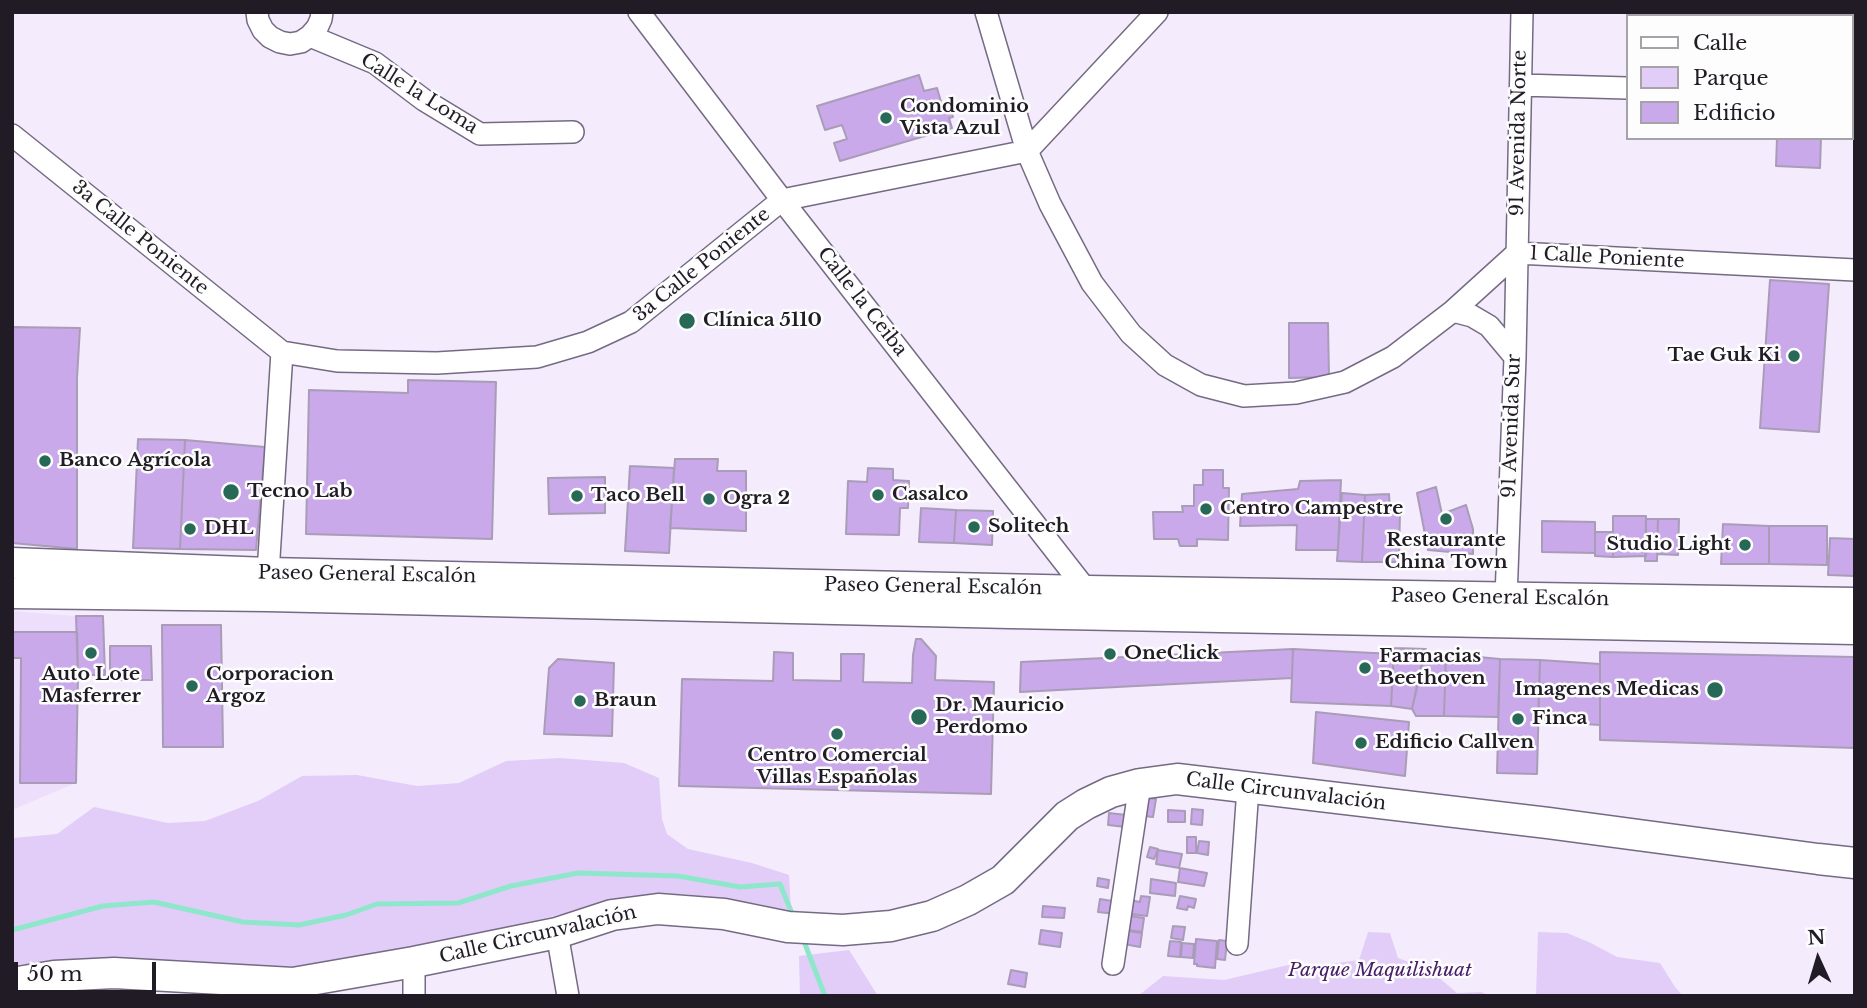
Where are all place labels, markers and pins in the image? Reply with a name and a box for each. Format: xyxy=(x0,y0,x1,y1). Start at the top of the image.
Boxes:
place label: Condominio Vista Azul xyxy=(900,96,1029,140)
marker: Condominio Vista Azul xyxy=(878,110,894,126)
place label: Clínica 5110 xyxy=(703,310,822,332)
marker: Clínica 5110 xyxy=(677,311,697,331)
place label: Tae Guk Ki xyxy=(1668,345,1780,367)
marker: Tae Guk Ki xyxy=(1786,348,1802,364)
place label: Banco Agrícola xyxy=(59,450,211,472)
marker: Banco Agrícola xyxy=(37,453,53,469)
place label: Tecno Lab xyxy=(247,481,352,503)
marker: Tecno Lab xyxy=(221,482,241,502)
place label: Casalco xyxy=(892,484,968,506)
place label: Taco Bell xyxy=(591,485,685,507)
marker: Casalco xyxy=(870,487,886,503)
marker: Taco Bell xyxy=(569,488,585,504)
place label: Ogra 2 xyxy=(723,488,790,510)
marker: Ogra 2 xyxy=(701,491,717,507)
place label: Centro Campestre xyxy=(1220,498,1403,520)
marker: Centro Campestre xyxy=(1198,501,1214,517)
marker: Restaurante China Town xyxy=(1438,511,1454,527)
place label: Solitech xyxy=(988,516,1069,538)
place label: DHL xyxy=(204,518,254,540)
marker: Solitech xyxy=(966,519,982,535)
marker: DHL xyxy=(182,521,198,537)
place label: Restaurante China Town xyxy=(1385,530,1507,574)
place label: Studio Light xyxy=(1607,534,1731,556)
marker: Studio Light xyxy=(1737,537,1753,553)
place label: OneClick xyxy=(1124,643,1219,665)
marker: Auto Lote Masferrer xyxy=(83,645,99,661)
marker: OneClick xyxy=(1102,646,1118,662)
place label: Farmacias Beethoven xyxy=(1379,646,1486,690)
marker: Farmacias Beethoven xyxy=(1357,660,1373,676)
place label: Auto Lote Masferrer xyxy=(41,664,141,708)
place label: Corporacion Argoz xyxy=(206,664,334,708)
marker: Corporacion Argoz xyxy=(184,678,200,694)
place label: Imagenes Medicas xyxy=(1515,679,1699,701)
marker: Imagenes Medicas xyxy=(1705,680,1725,700)
place label: Braun xyxy=(594,690,657,712)
marker: Braun xyxy=(572,693,588,709)
place label: Dr. Mauricio Perdomo xyxy=(935,695,1064,739)
marker: Dr. Mauricio Perdomo xyxy=(909,707,929,727)
place label: Finca xyxy=(1532,708,1587,730)
marker: Finca xyxy=(1510,711,1526,727)
marker: Centro Comercial Villas Españolas xyxy=(829,726,845,742)
place label: Edificio Callven xyxy=(1375,732,1534,754)
marker: Edificio Callven xyxy=(1353,735,1369,751)
place label: Centro Comercial Villas Españolas xyxy=(747,745,927,789)

